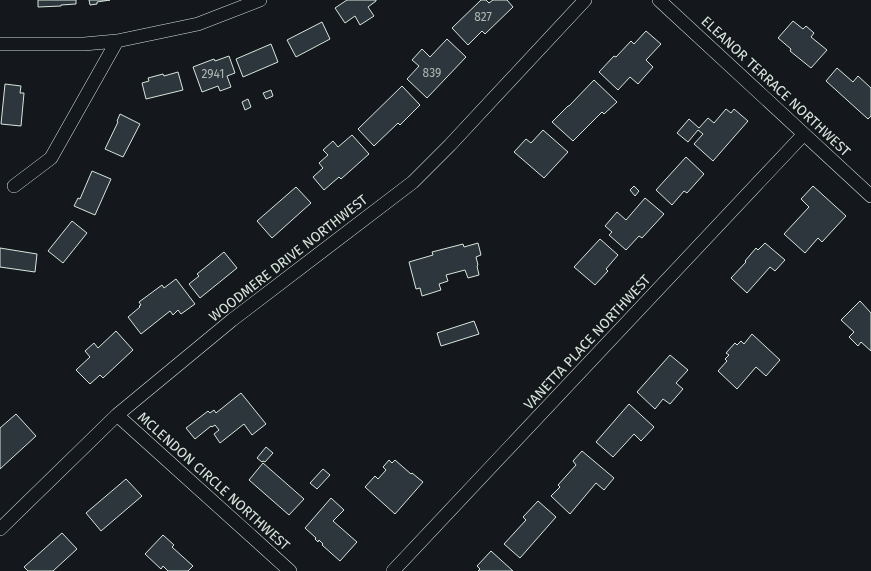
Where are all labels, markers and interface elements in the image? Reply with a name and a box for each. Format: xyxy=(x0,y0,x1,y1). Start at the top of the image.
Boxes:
house number: 827 xyxy=(474,10,492,24)
street label: ELEANOR TERRACE NORTHWEST xyxy=(698,13,854,161)
house number: 839 xyxy=(423,66,441,80)
house number: 2941 xyxy=(202,67,224,81)
street label: WOODMERE DRIVE NORTHWEST xyxy=(206,191,371,325)
street label: VANETTA PLACE NORTHWEST xyxy=(520,271,655,413)
street label: MCLENDON CIRCLE NORTHWEST xyxy=(134,409,294,555)

